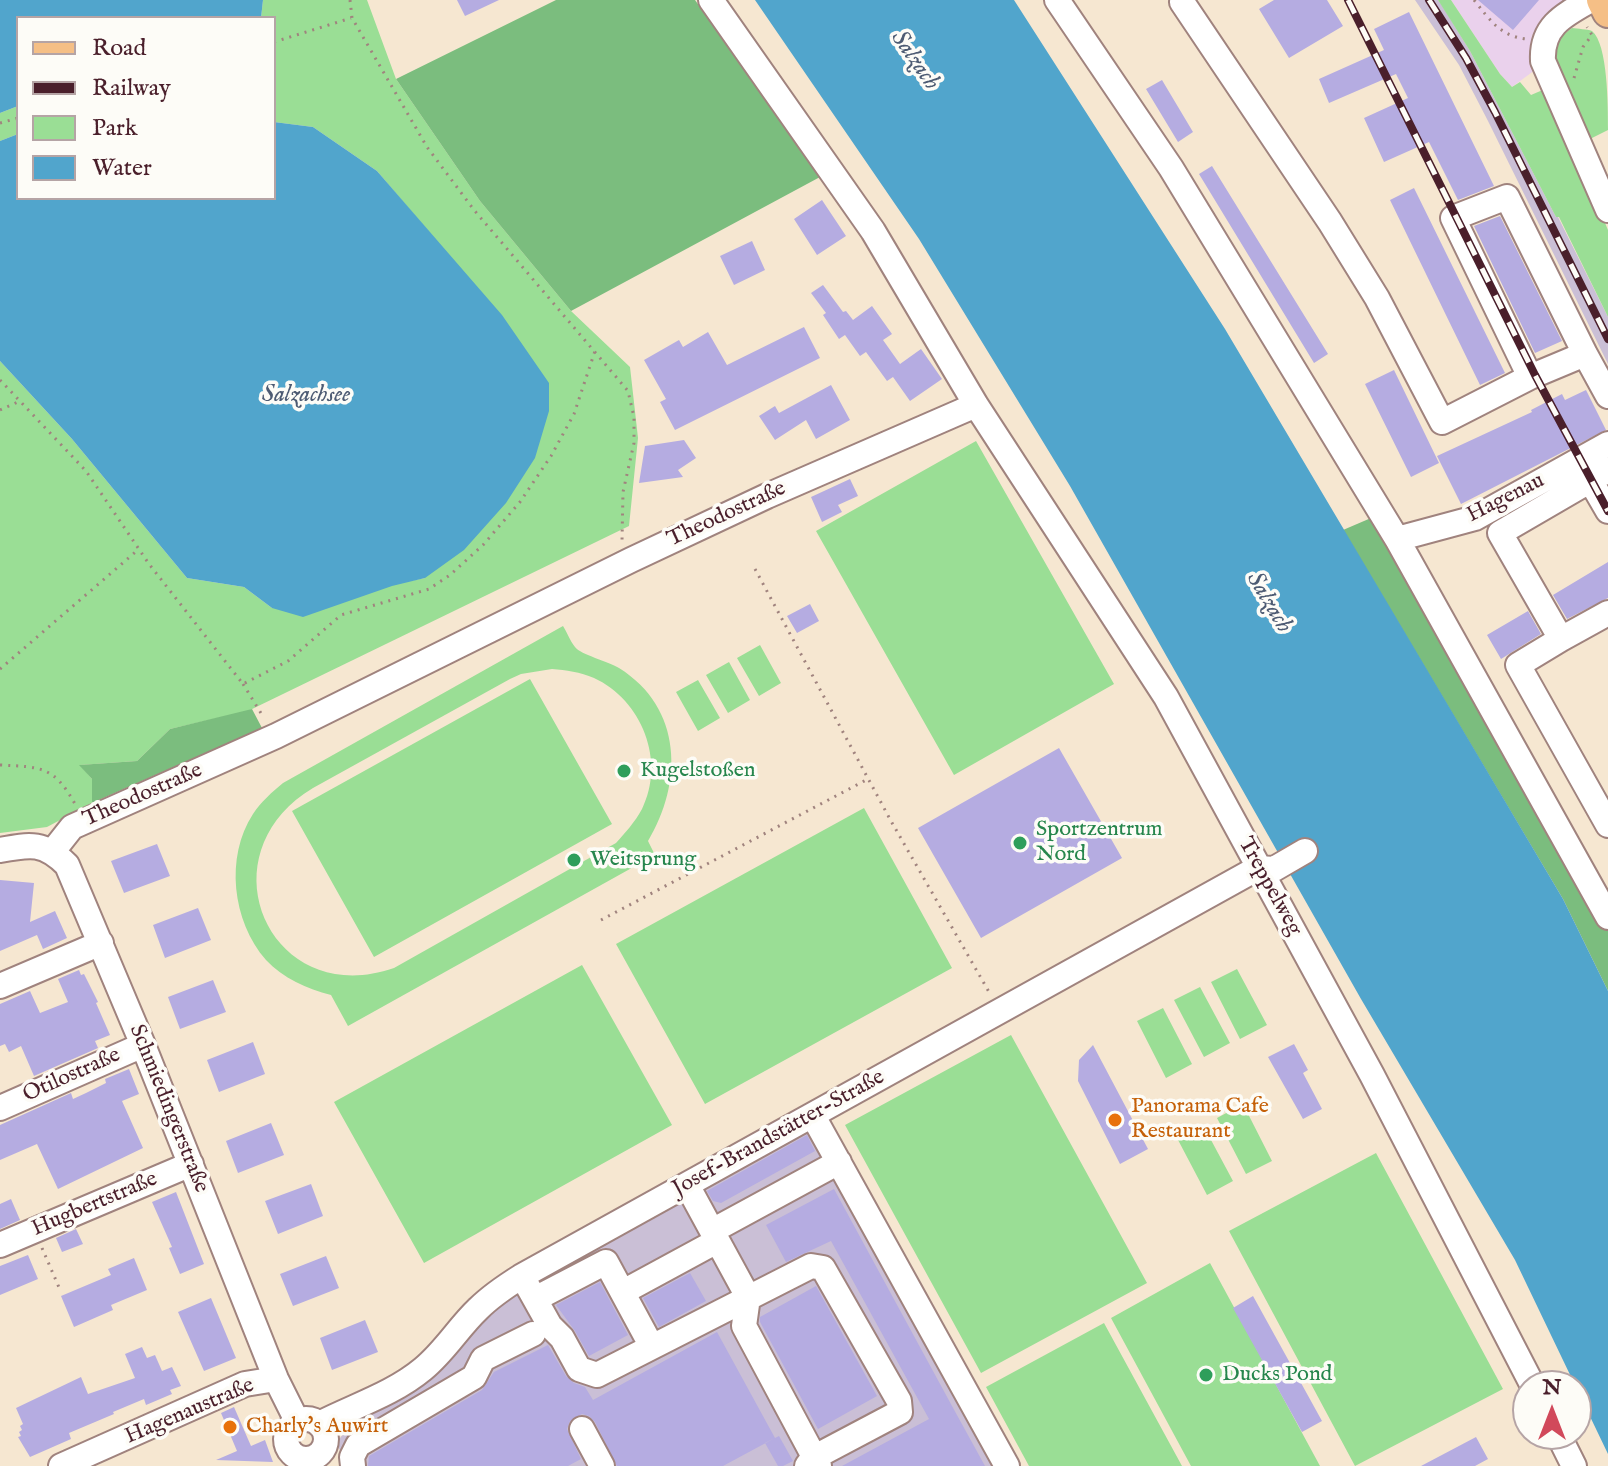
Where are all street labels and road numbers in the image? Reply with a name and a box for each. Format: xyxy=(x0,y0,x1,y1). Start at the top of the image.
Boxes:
street label: Hagenau xyxy=(1463,468,1549,530)
street label: Theodostraße xyxy=(664,476,790,554)
street label: Theodostraße xyxy=(79,758,207,834)
street label: Treppelweg xyxy=(1231,833,1307,941)
street label: Schmiedingerstraße xyxy=(122,1021,214,1197)
street label: Otilostraße xyxy=(19,1043,125,1109)
street label: Josef-Brandstätter-Straße xyxy=(669,1065,889,1203)
street label: Hugbertstraße xyxy=(28,1167,162,1243)
street label: Hagenaustraße xyxy=(122,1373,258,1451)

